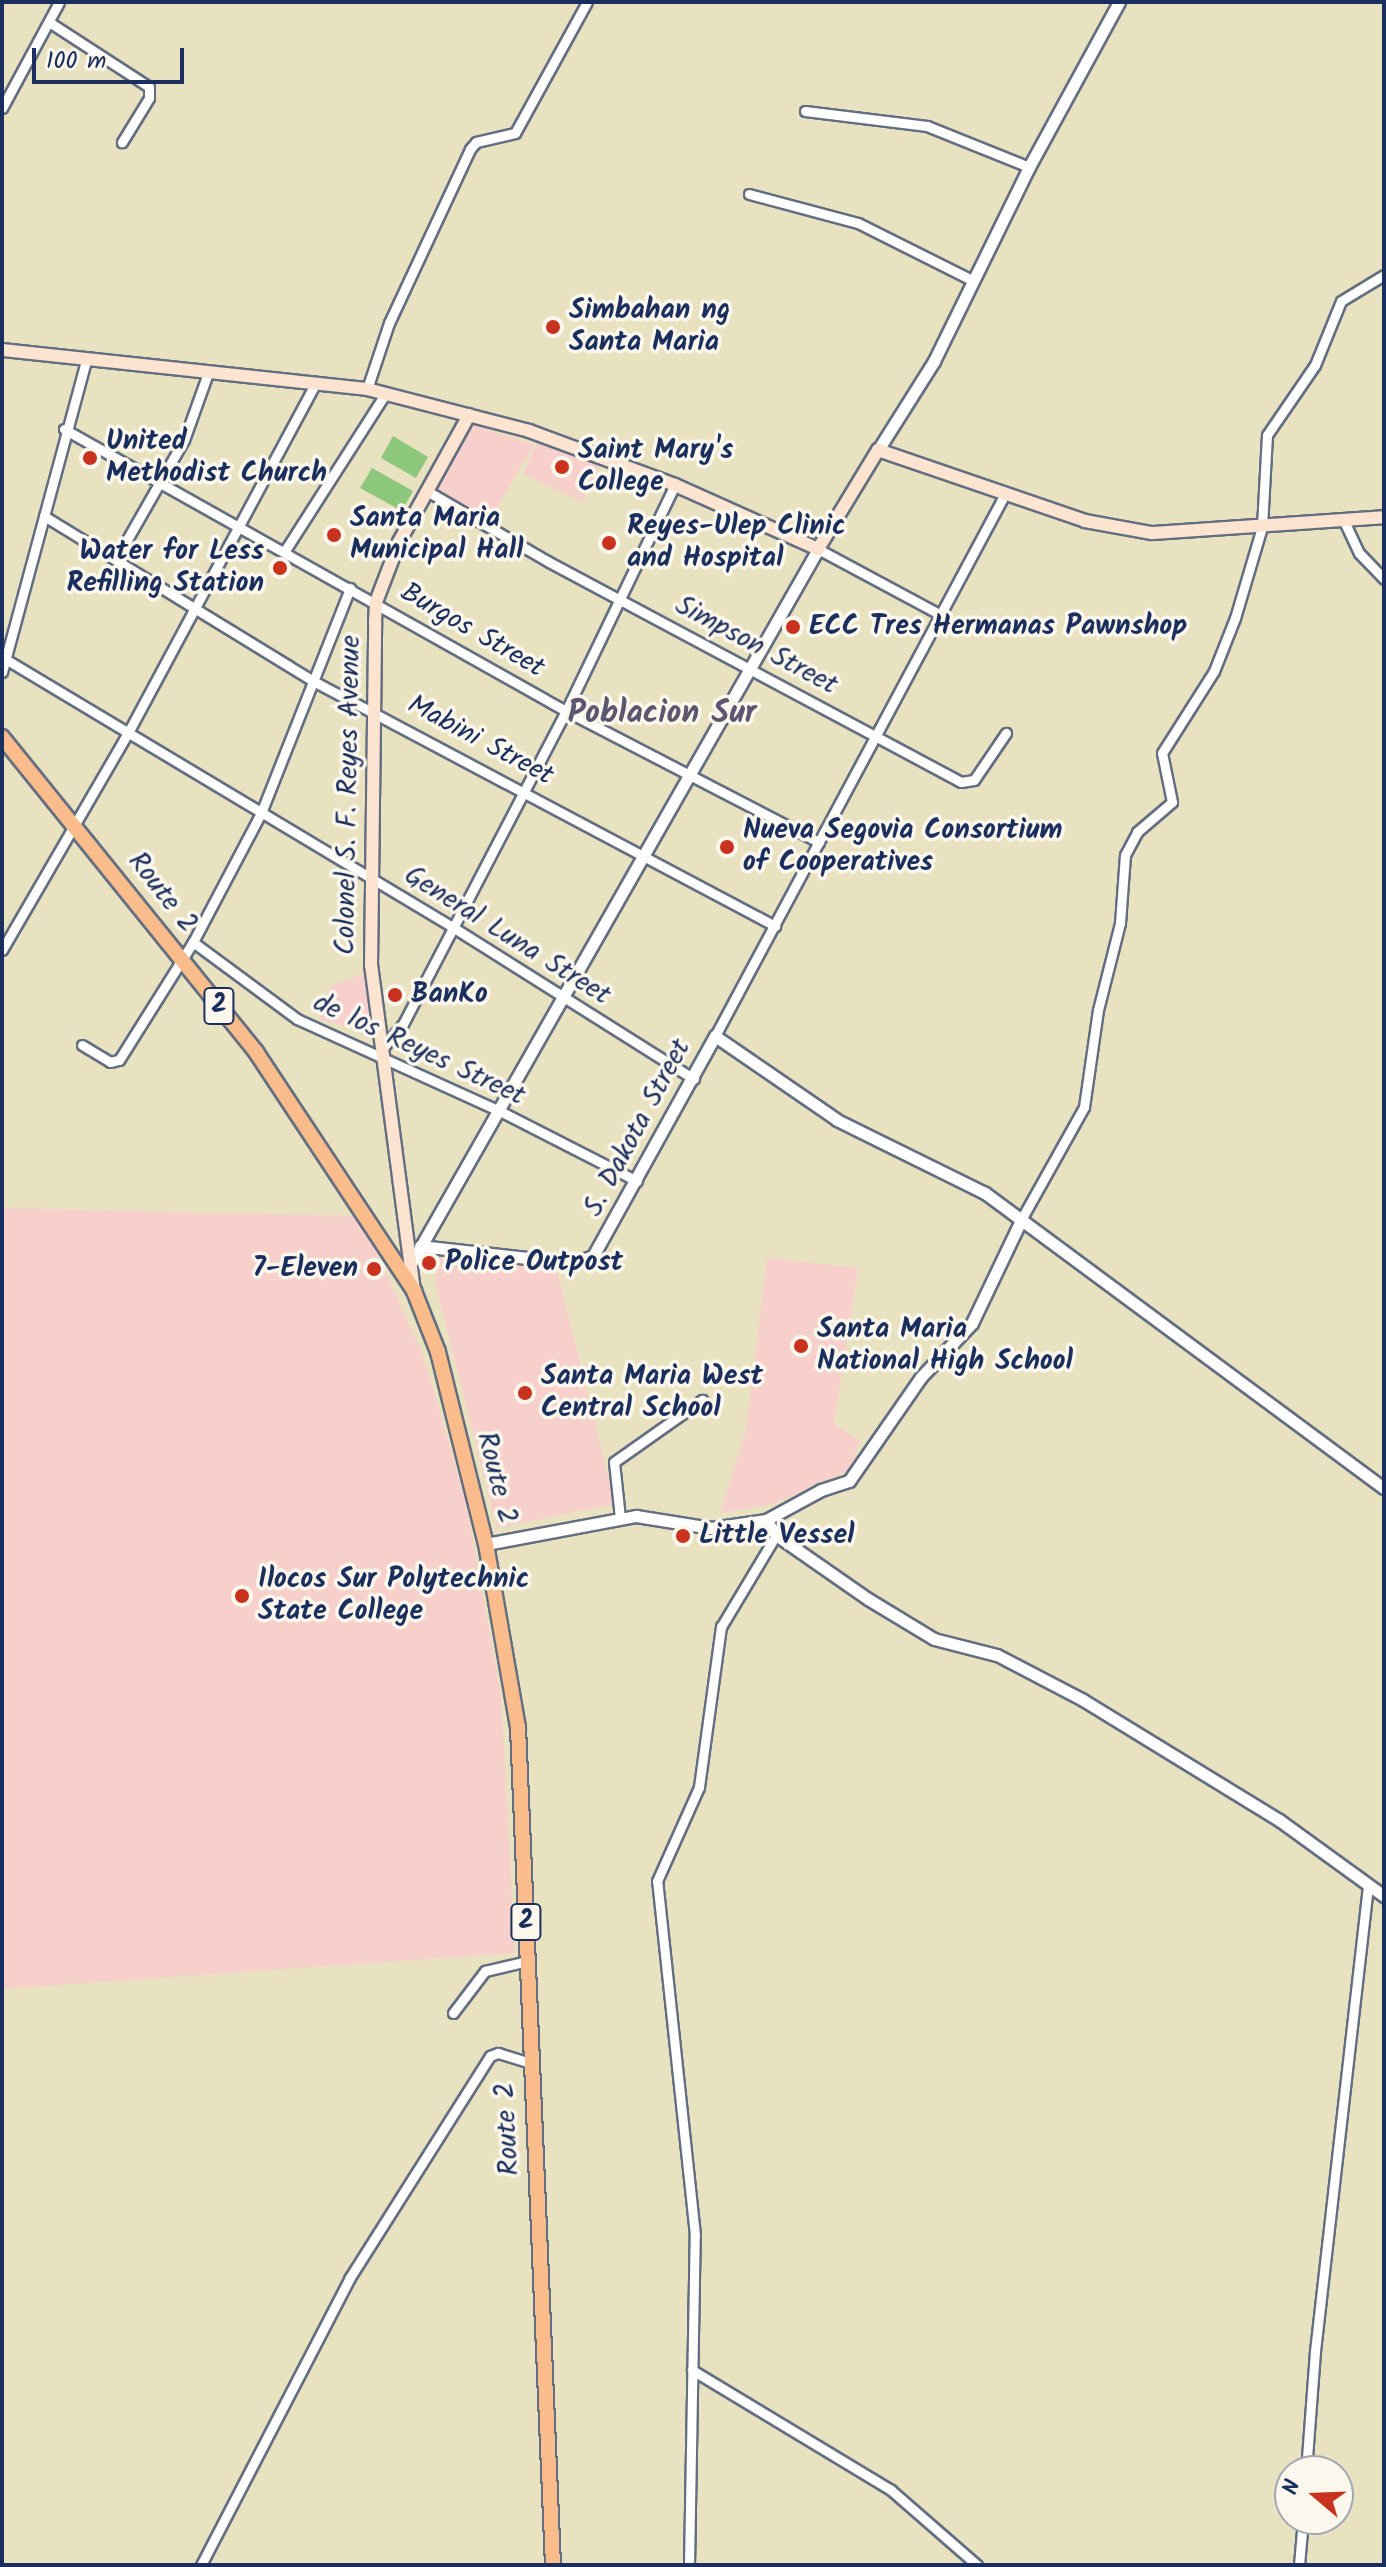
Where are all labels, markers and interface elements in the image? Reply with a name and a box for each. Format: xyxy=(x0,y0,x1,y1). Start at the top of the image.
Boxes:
scale bar xyxy=(36,32,188,82)
text: 100 m xyxy=(46,42,106,81)
place label: Simbahan ng Santa Maria xyxy=(569,294,730,360)
marker: Simbahan ng Santa Maria xyxy=(544,318,562,336)
place label: United Methodist Church xyxy=(106,425,327,491)
place label: Saint Mary's College xyxy=(578,434,733,500)
marker: United Methodist Church xyxy=(81,449,99,467)
marker: Saint Mary's College xyxy=(553,458,571,476)
place label: Santa Maria Municipal Hall xyxy=(350,502,524,568)
place label: Reyes-Ulep Clinic and Hospital xyxy=(627,510,846,576)
marker: Santa Maria Municipal Hall xyxy=(325,526,343,544)
marker: Reyes-Ulep Clinic and Hospital xyxy=(598,532,620,554)
place label: Water for Less Refilling Station xyxy=(67,535,264,601)
marker: Water for Less Refilling Station xyxy=(271,559,289,577)
street label: Burgos Street xyxy=(394,576,550,686)
street label: Simpson Street xyxy=(669,589,843,703)
place label: ECC Tres Hermanas Pawnshop xyxy=(809,610,1187,644)
marker: ECC Tres Hermanas Pawnshop xyxy=(784,618,802,636)
street label: Colonel S. F. Reyes Avenue xyxy=(329,635,369,955)
street label: Mabini Street xyxy=(401,689,559,793)
district label: Poblacion Sur xyxy=(568,695,756,733)
place label: Nueva Segovia Consortium of Cooperatives xyxy=(743,814,1062,880)
marker: Nueva Segovia Consortium of Cooperatives xyxy=(718,838,736,856)
street label: Route 2 xyxy=(120,846,204,940)
street label: General Luna Street xyxy=(398,859,616,1013)
place label: BanKo xyxy=(411,978,488,1012)
road number: 2 xyxy=(203,984,235,1028)
street label: de los Reyes Street xyxy=(308,986,530,1114)
marker: BanKo xyxy=(386,986,404,1004)
street label: S. Dakota Street xyxy=(577,1034,699,1222)
place label: Police Outpost xyxy=(445,1246,623,1280)
place label: 7-Eleven xyxy=(252,1252,358,1286)
marker: Police Outpost xyxy=(420,1254,438,1272)
marker: 7-Eleven xyxy=(365,1260,383,1278)
place label: Santa Maria National High School xyxy=(817,1313,1073,1379)
marker: Santa Maria National High School xyxy=(792,1337,810,1355)
place label: Santa Maria West Central School xyxy=(541,1360,763,1426)
marker: Santa Maria West Central School xyxy=(516,1384,534,1402)
street label: Route 2 xyxy=(468,1429,524,1527)
place label: Little Vessel xyxy=(699,1519,855,1553)
marker: Little Vessel xyxy=(674,1527,692,1545)
place label: Ilocos Sur Polytechnic State College xyxy=(258,1563,530,1629)
marker: Ilocos Sur Polytechnic State College xyxy=(233,1587,251,1605)
road number: 2 xyxy=(510,1900,542,1944)
street label: Route 2 xyxy=(489,2081,527,2177)
north arrow xyxy=(1274,2455,1354,2535)
text: N xyxy=(1274,2475,1312,2500)

